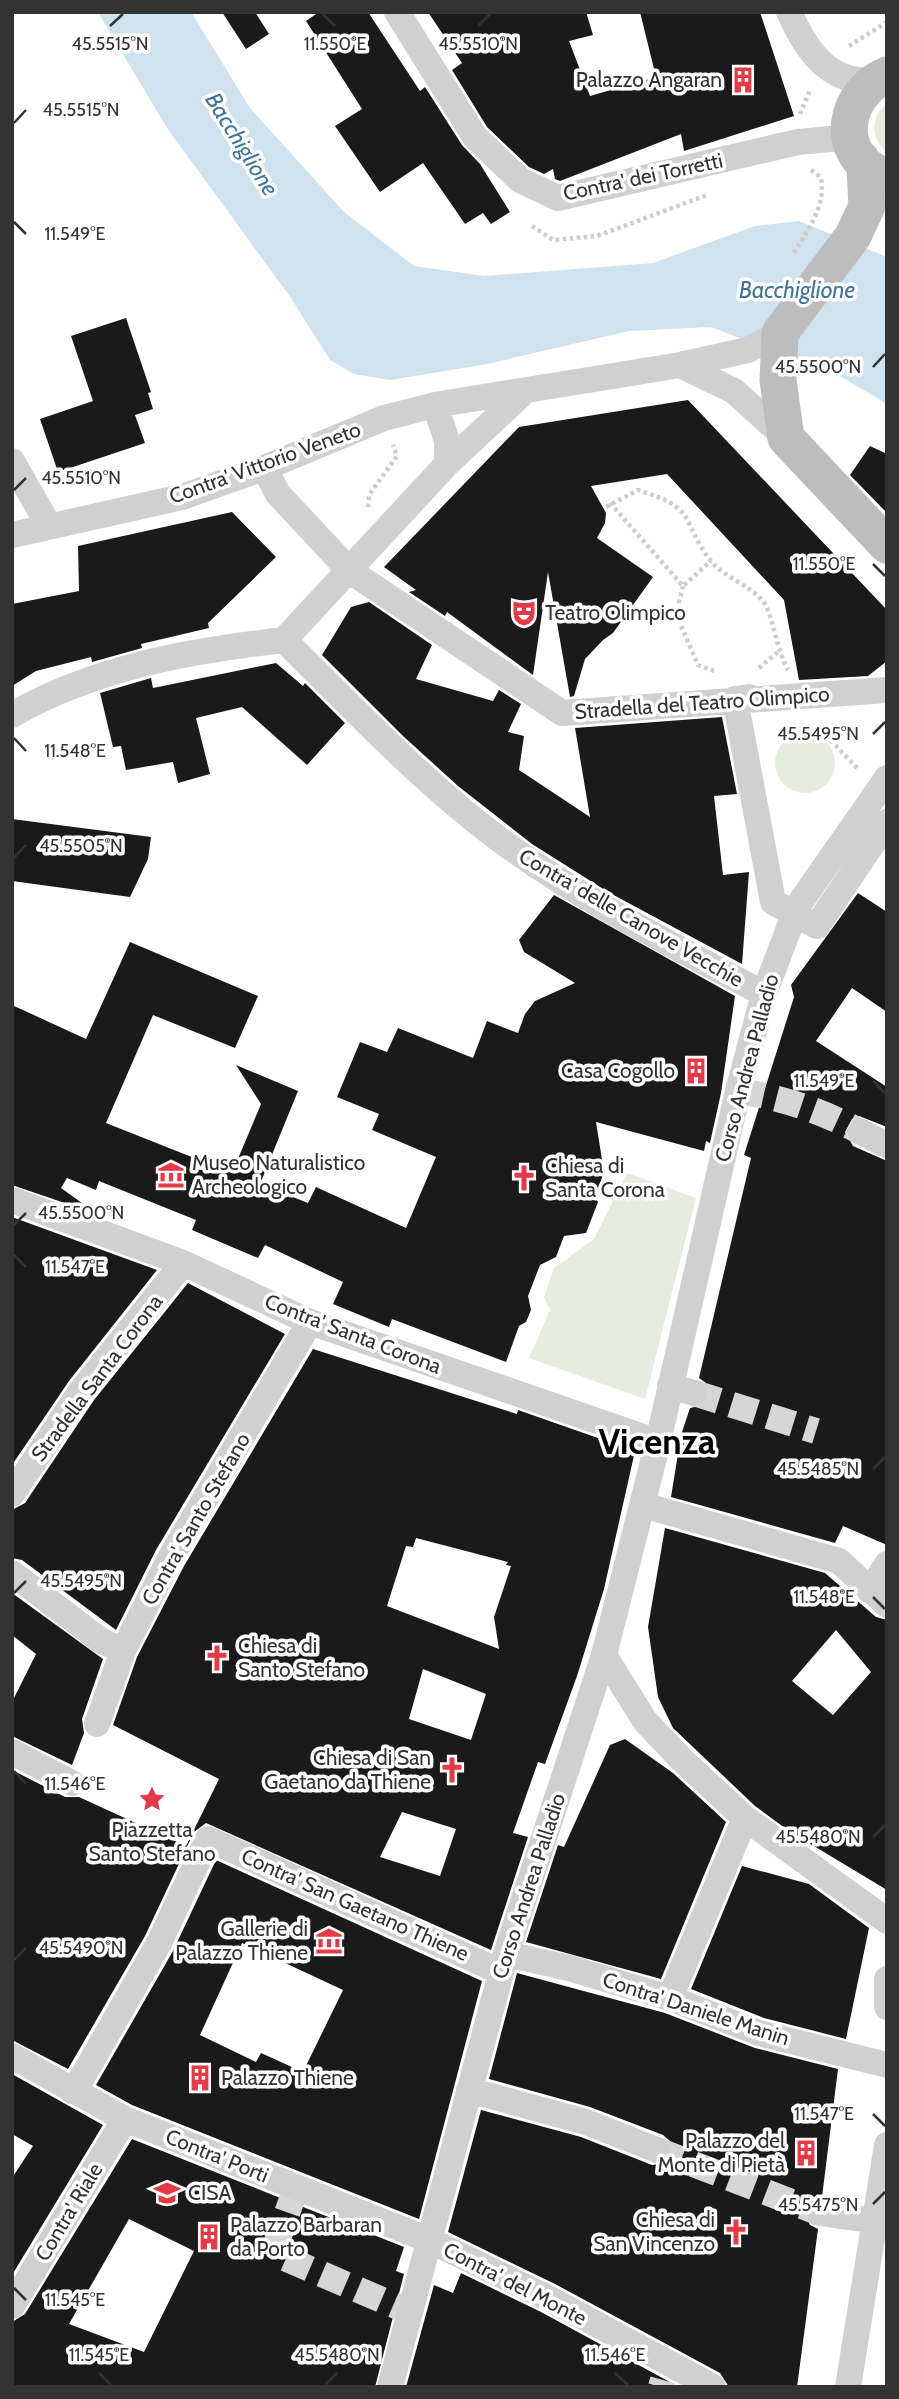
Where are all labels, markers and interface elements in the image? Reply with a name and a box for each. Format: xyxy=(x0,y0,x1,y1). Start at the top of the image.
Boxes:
text: 45.5515°N xyxy=(72,33,148,55)
text: 11.550°E xyxy=(304,33,366,55)
text: 45.5510°N xyxy=(438,33,518,55)
building icon: Palazzo Angaran xyxy=(728,65,758,95)
place label: Palazzo Angaran xyxy=(576,67,722,92)
water label: Bacchiglione xyxy=(199,87,285,201)
text: 45.5515°N xyxy=(43,99,119,121)
street label: Contra' dei Torretti xyxy=(561,147,725,206)
text: 11.549°E xyxy=(44,223,106,245)
water label: Bacchiglione xyxy=(739,276,855,304)
text: 45.5500°N xyxy=(775,356,861,378)
street label: Contra' Vittorio Veneto xyxy=(166,416,364,509)
text: 45.5510°N xyxy=(41,467,121,489)
text: 11.550°E xyxy=(793,553,855,575)
theatre icon: Teatro Olimpico xyxy=(509,598,539,628)
place label: Teatro Olimpico xyxy=(545,600,686,625)
street label: Stradella del Teatro Olimpico xyxy=(574,681,830,724)
text: 45.5495°N xyxy=(777,723,859,745)
text: 11.548°E xyxy=(44,740,106,762)
text: 45.5505°N xyxy=(39,835,123,857)
street label: Contra' delle Canove Vecchie xyxy=(515,843,748,992)
street label: Corso Andrea Palladio xyxy=(709,971,784,1165)
building icon: Casa Cogollo xyxy=(681,1056,711,1086)
place label: Casa Cogollo xyxy=(561,1058,675,1083)
text: 11.549°E xyxy=(793,1070,855,1092)
place label: Museo Naturalistico Archeologico xyxy=(192,1150,365,1199)
place label: Chiesa di Santa Corona xyxy=(545,1153,665,1202)
museum icon: Museo Naturalistico Archeologico xyxy=(156,1160,186,1190)
church icon: Chiesa di Santa Corona xyxy=(509,1163,539,1193)
text: 45.5500°N xyxy=(38,1202,124,1224)
text: 11.547°E xyxy=(45,1256,105,1278)
street label: Contra' Santa Corona xyxy=(261,1288,445,1379)
street label: Stradella Santa Corona xyxy=(26,1289,168,1466)
district label: Vicenza xyxy=(599,1420,716,1463)
street label: Contra' Santo Stefano xyxy=(136,1428,255,1609)
text: 45.5485°N xyxy=(777,1458,859,1480)
text: 45.5495°N xyxy=(40,1570,122,1592)
text: 11.548°E xyxy=(793,1586,855,1608)
place label: Chiesa di Santo Stefano xyxy=(238,1633,365,1682)
church icon: Chiesa di Santo Stefano xyxy=(202,1643,232,1673)
place label: Chiesa di San Gaetano da Thiene xyxy=(264,1745,431,1794)
church icon: Chiesa di San Gaetano da Thiene xyxy=(437,1755,467,1785)
text: 11.546°E xyxy=(45,1773,105,1795)
place icon: Piazzetta Santo Stefano xyxy=(137,1784,167,1814)
street label: Corso Andrea Palladio xyxy=(487,1790,570,1982)
place label: Piazzetta Santo Stefano xyxy=(88,1817,216,1866)
text: 45.5480°N xyxy=(775,1826,861,1848)
street label: Contra' San Gaetano Thiene xyxy=(238,1843,473,1966)
place label: Gallerie di Palazzo Thiene xyxy=(175,1916,308,1965)
museum icon: Gallerie di Palazzo Thiene xyxy=(314,1926,344,1956)
text: 45.5490°N xyxy=(39,1937,123,1959)
street label: Contra' Daniele Manin xyxy=(600,1967,793,2050)
building icon: Palazzo Thiene xyxy=(185,2063,215,2093)
place label: Palazzo Thiene xyxy=(221,2065,354,2090)
text: 11.547°E xyxy=(794,2103,854,2125)
street label: Contra' Porti xyxy=(162,2124,272,2187)
place label: Palazzo del Monte di Pietà xyxy=(658,2128,785,2177)
building icon: Palazzo del Monte di Pietà xyxy=(791,2138,821,2168)
street label: Contra' Riale xyxy=(30,2158,108,2265)
school or university icon: CISA xyxy=(152,2178,182,2208)
place label: CISA xyxy=(188,2180,232,2205)
text: 45.5475°N xyxy=(778,2194,858,2216)
place label: Chiesa di San Vincenzo xyxy=(593,2207,715,2256)
place label: Palazzo Barbaran da Porto xyxy=(230,2212,382,2261)
church icon: Chiesa di San Vincenzo xyxy=(721,2217,751,2247)
building icon: Palazzo Barbaran da Porto xyxy=(194,2222,224,2252)
street label: Contra' del Monte xyxy=(440,2237,591,2330)
text: 11.545°E xyxy=(45,2289,105,2311)
text: 11.545°E xyxy=(69,2344,129,2366)
text: 45.5480°N xyxy=(294,2344,380,2366)
text: 11.546°E xyxy=(585,2344,645,2366)

